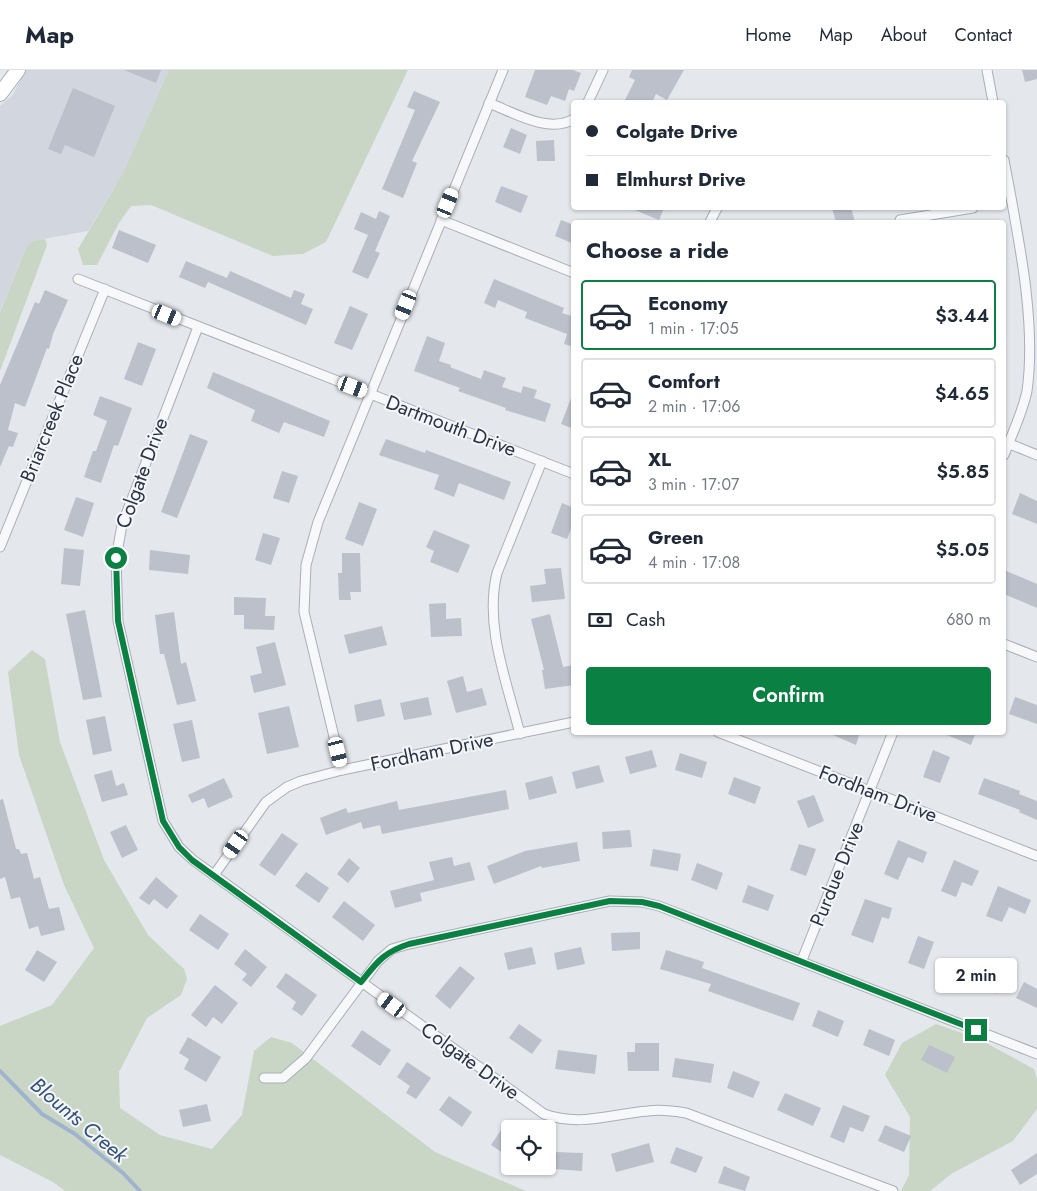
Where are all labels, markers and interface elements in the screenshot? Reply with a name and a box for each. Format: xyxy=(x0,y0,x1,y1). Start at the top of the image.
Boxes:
text: Map xyxy=(25,17,74,52)
text: Home xyxy=(745,22,791,48)
text: Map xyxy=(819,22,853,48)
text: About xyxy=(881,22,926,48)
text: Contact xyxy=(954,22,1012,48)
text: Colgate Drive xyxy=(616,118,738,145)
text: Elmhurst Drive xyxy=(616,166,746,193)
car xyxy=(435,186,460,220)
text: Choose a ride xyxy=(586,234,729,266)
car xyxy=(393,288,418,322)
text: Economy xyxy=(648,290,728,317)
icon: car xyxy=(588,293,633,338)
car xyxy=(150,302,183,328)
text: $3.44 xyxy=(935,302,989,329)
text: 1 min · 17:05 xyxy=(648,317,738,340)
street label: Briarcreek Place xyxy=(13,350,91,486)
text: Comfort xyxy=(648,368,720,395)
icon: car xyxy=(588,371,633,416)
car xyxy=(336,375,369,399)
text: $4.65 xyxy=(935,380,989,407)
street label: Dartmouth Drive xyxy=(382,388,520,464)
text: 2 min · 17:06 xyxy=(648,395,741,418)
street label: Colgate Drive xyxy=(109,414,175,532)
text: XL xyxy=(648,446,671,473)
icon: car xyxy=(588,449,633,494)
text: $5.85 xyxy=(936,458,989,485)
text: 3 min · 17:07 xyxy=(648,473,739,496)
text: Green xyxy=(648,524,704,551)
icon: car xyxy=(588,527,633,572)
text: $5.05 xyxy=(936,536,989,563)
route start xyxy=(105,547,127,569)
text: 4 min · 17:08 xyxy=(648,551,740,574)
icon: cash xyxy=(586,606,614,634)
text: Cash xyxy=(626,606,666,633)
text: 680 m xyxy=(946,608,991,631)
button: Confirm xyxy=(586,667,991,725)
street label: Fordham Drive xyxy=(368,725,496,779)
car xyxy=(327,736,348,768)
street label: Fordham Drive xyxy=(815,758,941,830)
street label: Purdue Drive xyxy=(803,817,871,931)
car xyxy=(221,827,250,861)
callout: 2 min xyxy=(935,958,1017,992)
text: 2 min xyxy=(955,964,997,987)
car xyxy=(375,990,408,1020)
street label: Colgate Drive xyxy=(415,1015,525,1107)
route end xyxy=(965,1019,987,1041)
water label: Blounts Creek xyxy=(24,1070,135,1170)
map controls xyxy=(501,1120,556,1175)
button: locate xyxy=(501,1120,556,1175)

